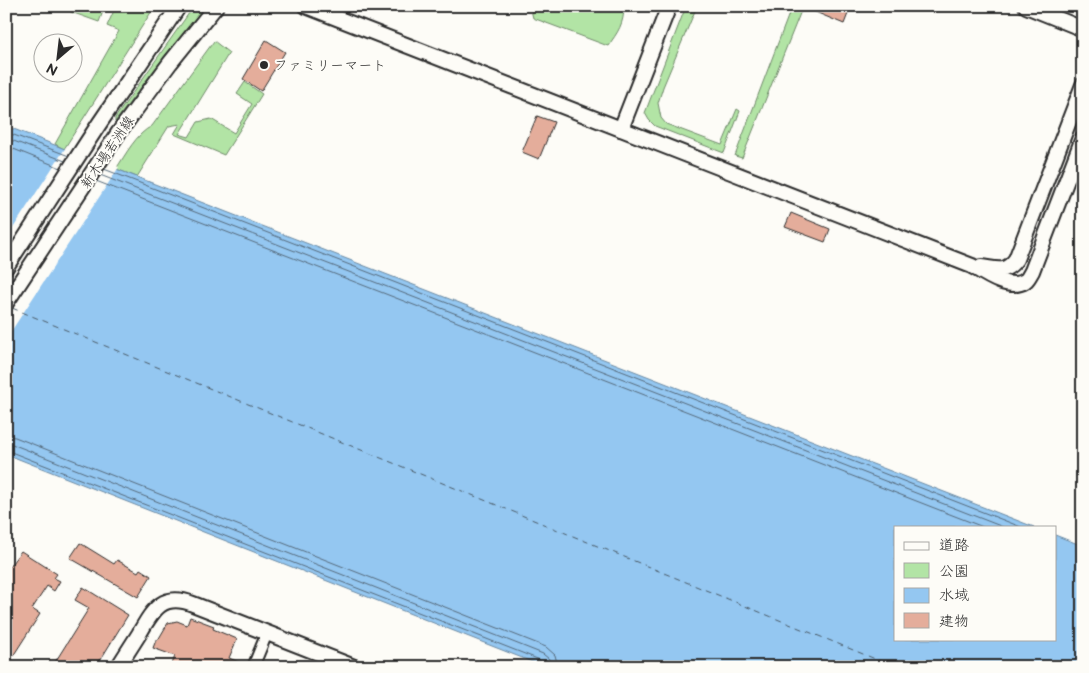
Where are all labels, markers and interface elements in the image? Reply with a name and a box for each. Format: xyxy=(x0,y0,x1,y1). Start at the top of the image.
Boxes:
north arrow xyxy=(32,32,82,82)
place label: ファミリーマート xyxy=(274,57,386,74)
text: N xyxy=(43,59,61,79)
marker: ファミリーマート xyxy=(258,59,270,71)
street label: 新木場若洲線 xyxy=(77,113,138,192)
legend xyxy=(894,526,1056,640)
text: 道路 xyxy=(939,536,969,555)
text: 公園 xyxy=(939,562,969,581)
text: 水域 xyxy=(939,586,969,605)
text: 建物 xyxy=(939,612,969,631)

